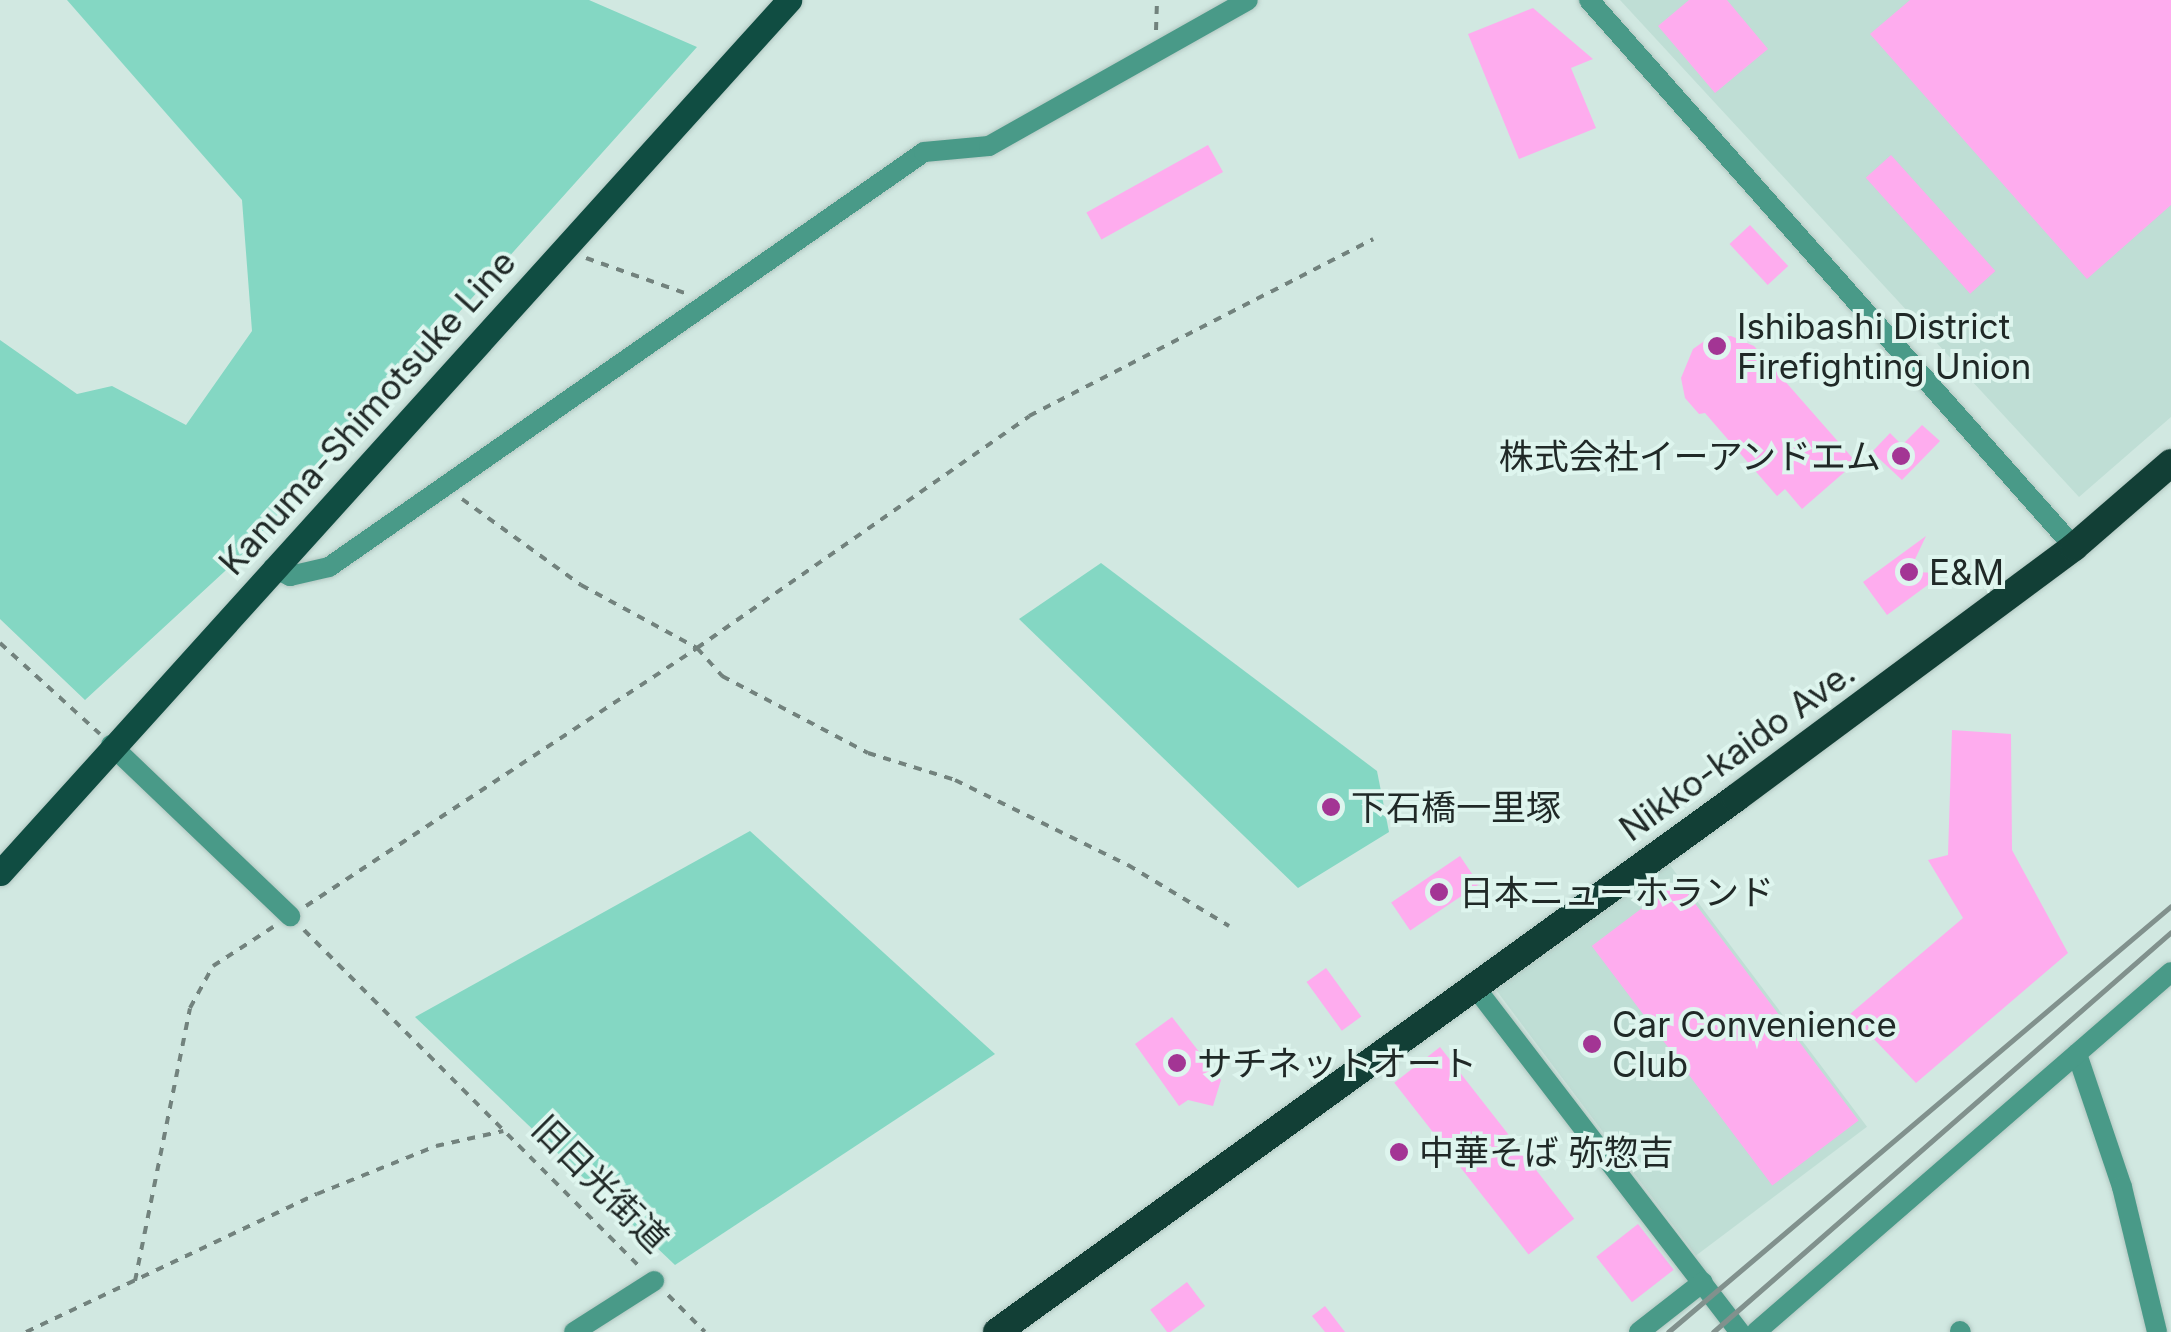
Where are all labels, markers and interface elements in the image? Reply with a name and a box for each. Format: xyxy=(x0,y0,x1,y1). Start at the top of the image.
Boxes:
street label: Kanuma-Shimotsuke Line xyxy=(210,241,524,583)
place label: Ishibashi District Firefighting Union xyxy=(1737,305,2032,387)
marker: Ishibashi District Firefighting Union xyxy=(1706,335,1728,357)
place label: 株式会社イーアンドエム xyxy=(1496,435,1881,477)
marker: 株式会社イーアンドエム xyxy=(1890,445,1912,467)
place label: E&M xyxy=(1929,551,2004,593)
marker: E&M xyxy=(1898,561,1920,583)
street label: Nikko-kaido Ave. xyxy=(1611,651,1863,849)
place label: 下石橋一里塚 xyxy=(1351,786,1561,828)
marker: 下石橋一里塚 xyxy=(1320,796,1342,818)
place label: 日本ニューホランド xyxy=(1459,871,1774,913)
marker: 日本ニューホランド xyxy=(1428,881,1450,903)
place label: Car Convenience Club xyxy=(1612,1003,1897,1085)
marker: Car Convenience Club xyxy=(1581,1033,1603,1055)
place label: サチネットオート xyxy=(1197,1042,1477,1084)
marker: サチネットオート xyxy=(1166,1052,1188,1074)
street label: 旧日光街道 xyxy=(524,1106,678,1260)
place label: 中華そば 弥惣吉 xyxy=(1419,1131,1674,1173)
marker: 中華そば 弥惣吉 xyxy=(1388,1141,1410,1163)

